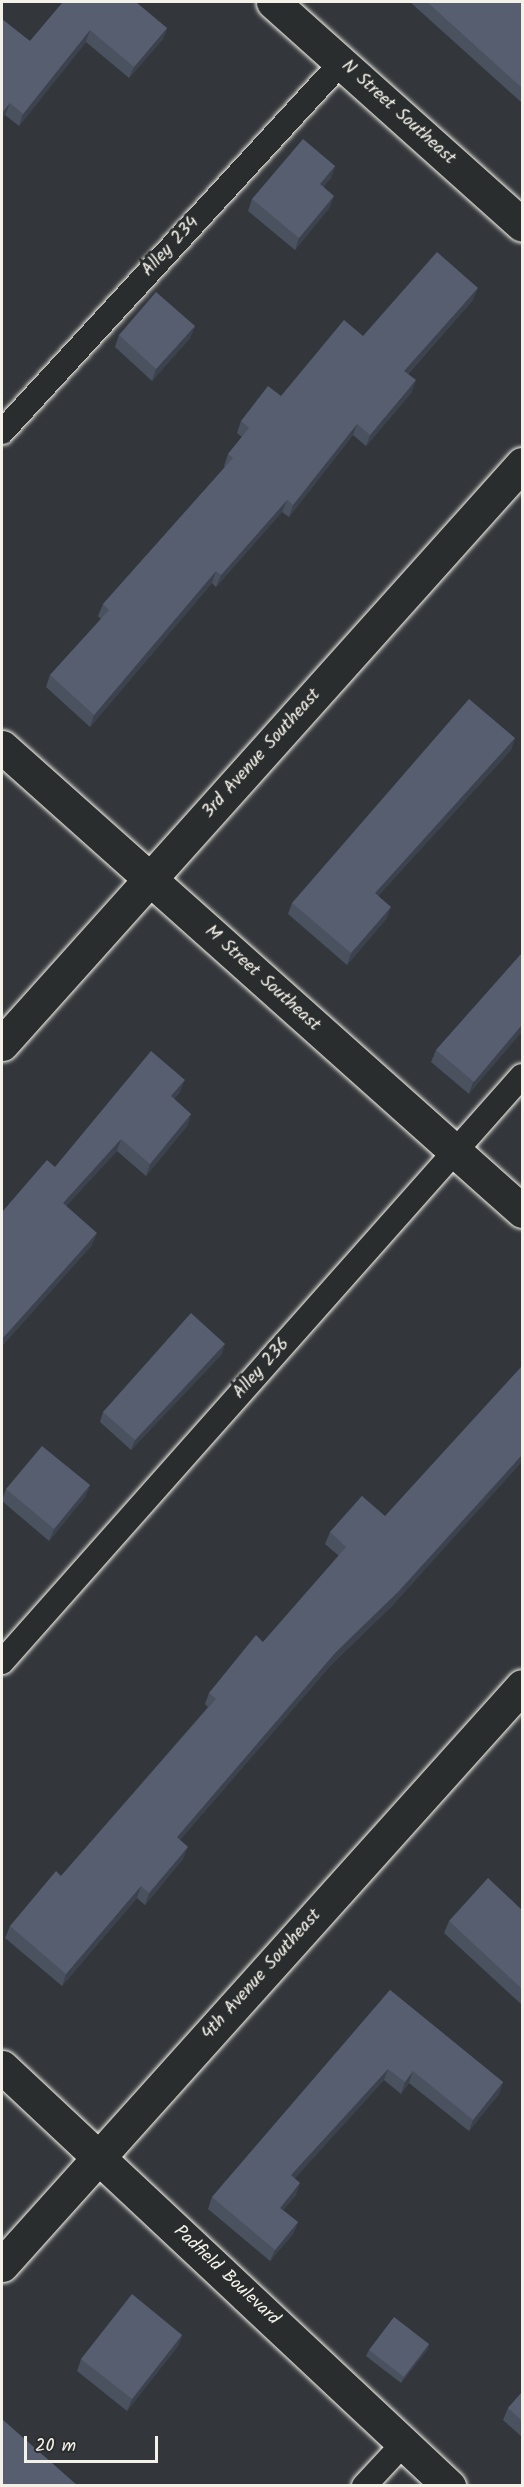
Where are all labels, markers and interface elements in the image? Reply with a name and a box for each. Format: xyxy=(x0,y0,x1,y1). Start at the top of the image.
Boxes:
street label: N Street Southeast xyxy=(336,56,460,170)
street label: Alley 234 xyxy=(138,213,204,281)
street label: 3rd Avenue Southeast xyxy=(198,685,326,823)
street label: M Street Southeast xyxy=(200,921,324,1037)
street label: Alley 236 xyxy=(229,1334,295,1404)
street label: 4th Avenue Southeast xyxy=(198,1905,326,2045)
street label: Padfield Boulevard xyxy=(168,2221,284,2331)
scale bar xyxy=(27,2424,160,2462)
text: 20 m xyxy=(35,2432,76,2461)

